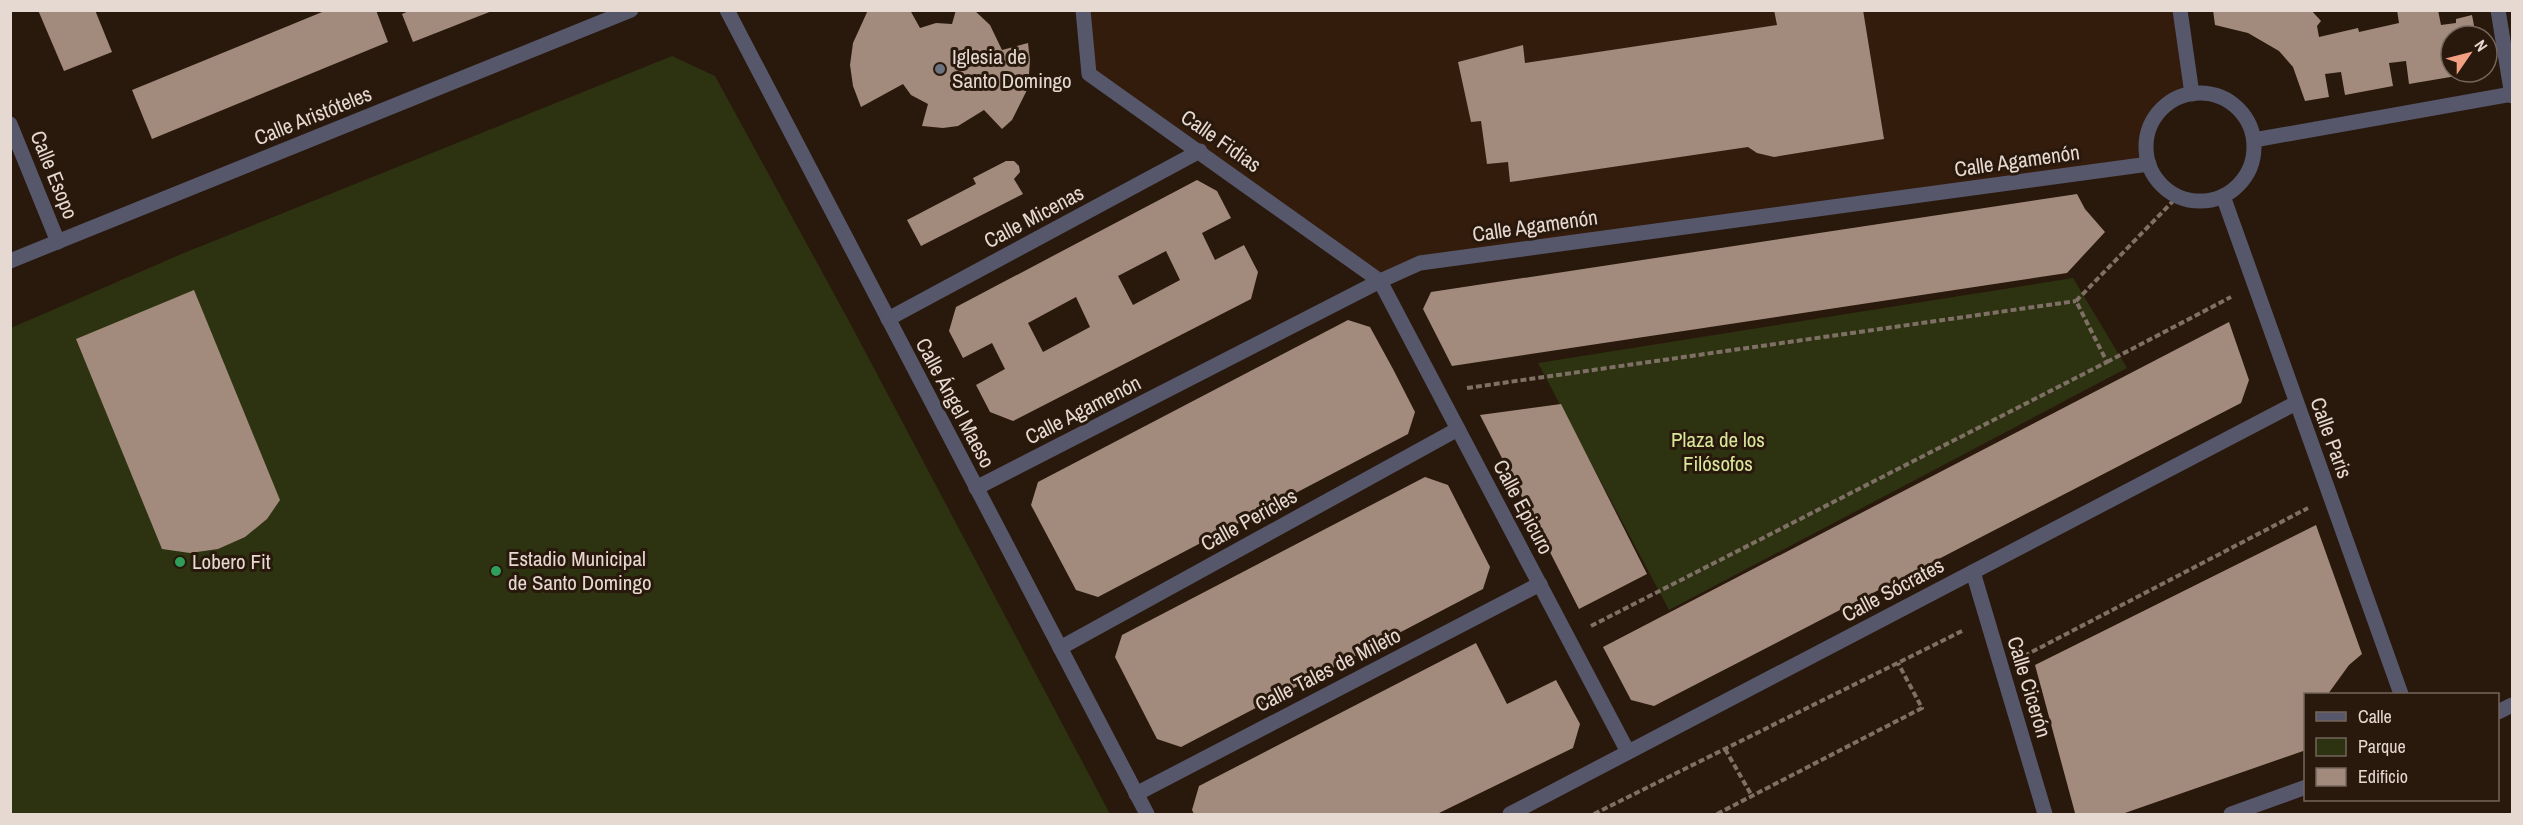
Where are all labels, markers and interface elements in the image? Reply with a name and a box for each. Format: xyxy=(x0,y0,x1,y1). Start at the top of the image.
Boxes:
north arrow xyxy=(2439,24,2499,84)
text: N xyxy=(2470,35,2493,56)
place label: Iglesia de Santo Domingo xyxy=(952,42,1072,95)
marker: Iglesia de Santo Domingo xyxy=(933,62,947,76)
street label: Calle Aristóteles xyxy=(250,79,376,152)
street label: Calle Fidias xyxy=(1175,102,1267,179)
street label: Calle Esopo xyxy=(24,126,85,223)
street label: Calle Agamenón xyxy=(1952,137,2082,184)
street label: Calle Micenas xyxy=(979,178,1089,255)
street label: Calle Agamenón xyxy=(1470,202,1600,249)
street label: Calle Ángel Maeso xyxy=(909,333,1002,473)
street label: Calle Agamenón xyxy=(1020,368,1146,451)
street label: Calle Paris xyxy=(2303,393,2359,482)
park label: Plaza de los Filósofos xyxy=(1671,425,1765,478)
street label: Calle Epicuro xyxy=(1486,454,1561,559)
street label: Calle Pericles xyxy=(1195,481,1302,558)
place label: Estadio Municipal de Santo Domingo xyxy=(508,544,652,597)
place label: Lobero Fit xyxy=(192,547,271,576)
street label: Calle Sócrates xyxy=(1837,550,1949,629)
marker: Lobero Fit xyxy=(173,555,187,569)
marker: Estadio Municipal de Santo Domingo xyxy=(489,564,503,578)
street label: Calle Tales de Mileto xyxy=(1250,620,1406,719)
street label: Calle Cicerón xyxy=(2000,633,2059,741)
legend xyxy=(2304,693,2499,801)
text: Calle xyxy=(2358,704,2392,729)
text: Parque xyxy=(2358,734,2406,759)
text: Edificio xyxy=(2358,764,2408,789)

